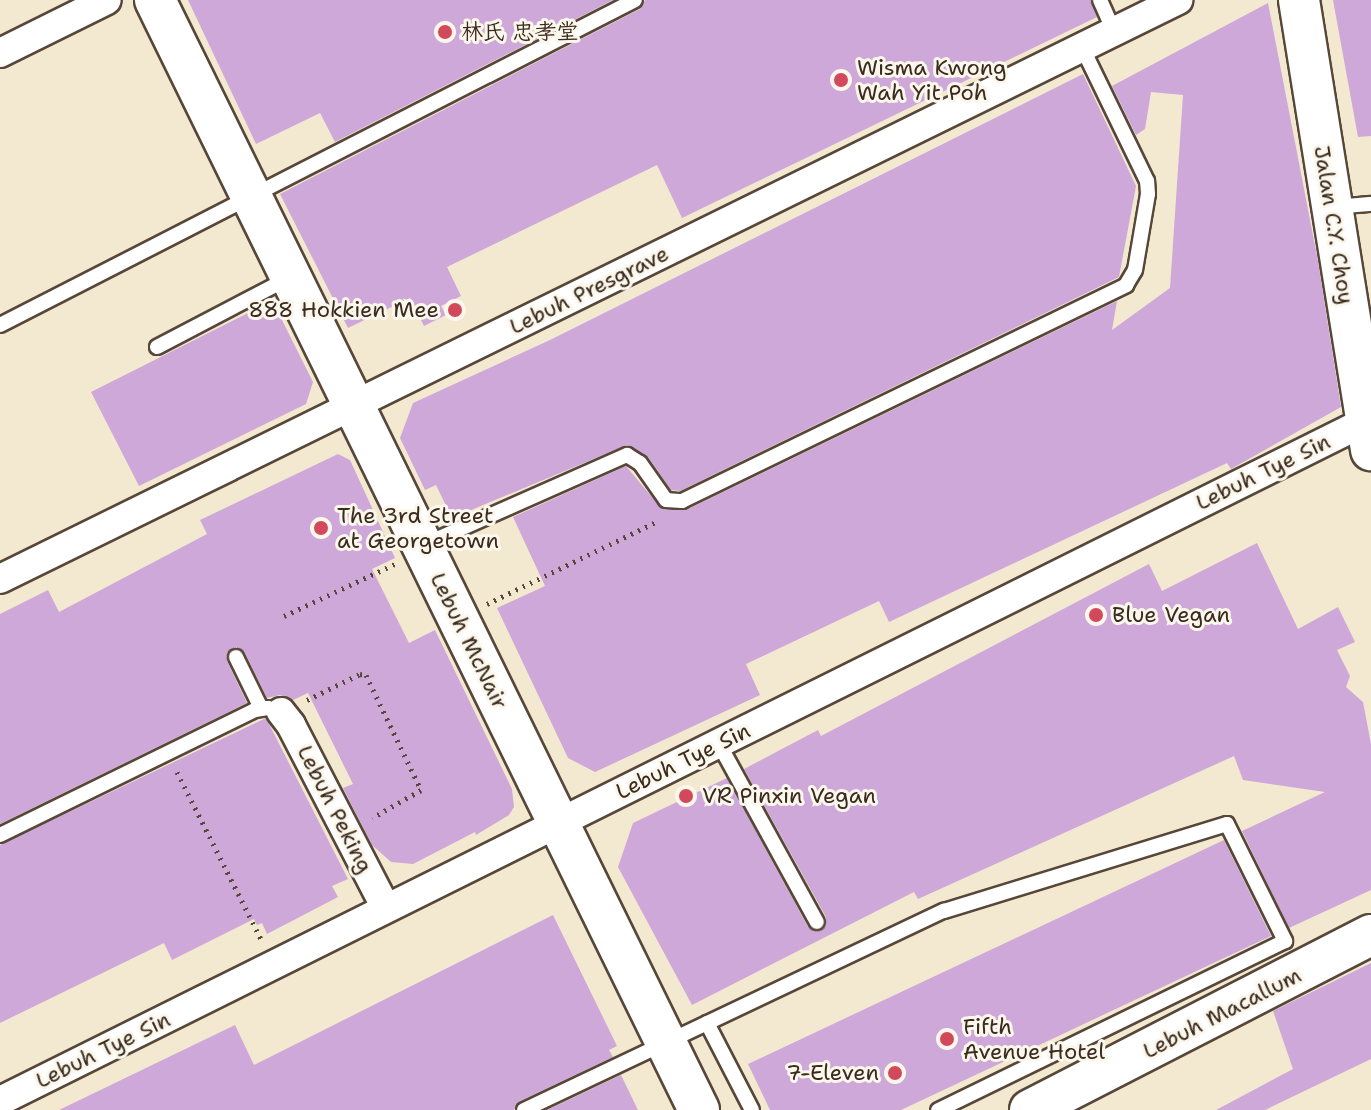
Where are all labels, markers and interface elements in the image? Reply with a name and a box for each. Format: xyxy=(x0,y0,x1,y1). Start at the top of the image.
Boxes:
place label: 林氏 忠孝堂 xyxy=(461,19,579,45)
marker: 林氏 忠孝堂 xyxy=(436,23,454,41)
place label: Wisma Kwong Wah Yit Poh xyxy=(857,54,1006,106)
marker: Wisma Kwong Wah Yit Poh xyxy=(832,71,850,89)
street label: Jalan C.Y. Choy xyxy=(1308,144,1360,306)
street label: Lebuh Presgrave xyxy=(505,240,673,340)
place label: 888 Hokkien Mee xyxy=(248,297,439,323)
marker: 888 Hokkien Mee xyxy=(446,301,464,319)
street label: Lebuh Tye Sin xyxy=(1191,428,1335,516)
place label: The 3rd Street at Georgetown xyxy=(337,502,499,554)
marker: The 3rd Street at Georgetown xyxy=(312,519,330,537)
street label: Lebuh McNair xyxy=(425,568,513,714)
place label: Blue Vegan xyxy=(1112,602,1230,628)
marker: Blue Vegan xyxy=(1087,606,1105,624)
street label: Lebuh Tye Sin xyxy=(611,717,755,805)
street label: Lebuh Peking xyxy=(292,741,378,877)
place label: VR Pinxin Vegan xyxy=(702,783,876,809)
marker: VR Pinxin Vegan xyxy=(677,787,695,805)
street label: Lebuh Macallum xyxy=(1138,962,1306,1064)
street label: Lebuh Tye Sin xyxy=(31,1006,175,1094)
place label: Fifth Avenue Hotel xyxy=(963,1013,1105,1064)
marker: Fifth Avenue Hotel xyxy=(938,1030,956,1048)
place label: 7-Eleven xyxy=(786,1060,879,1086)
marker: 7-Eleven xyxy=(886,1064,904,1082)

